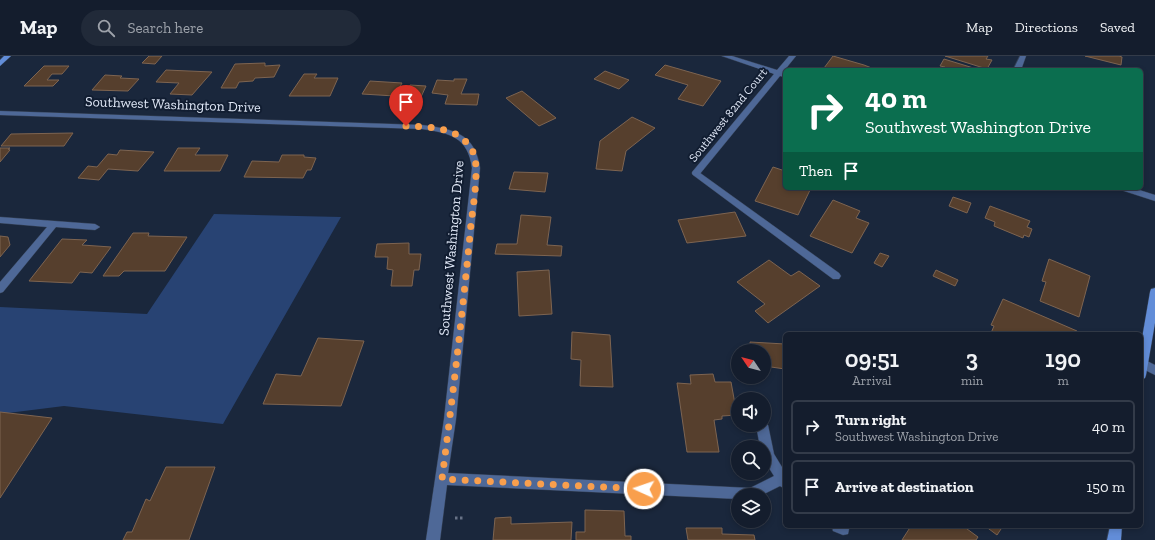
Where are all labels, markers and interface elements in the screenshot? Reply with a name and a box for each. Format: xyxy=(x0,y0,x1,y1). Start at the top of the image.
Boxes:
search box xyxy=(81,10,361,46)
text: Map xyxy=(20,16,57,39)
icon: search xyxy=(95,17,117,39)
text: Search here xyxy=(127,19,203,37)
text: Map xyxy=(966,19,993,36)
text: Directions xyxy=(1015,19,1078,36)
text: Saved xyxy=(1100,19,1135,36)
street label: Southwest 82nd Court xyxy=(686,65,770,165)
text: 40 m xyxy=(865,82,927,115)
icon: right xyxy=(799,84,851,136)
pin xyxy=(389,85,423,126)
icon: arrive xyxy=(395,91,417,113)
street label: Southwest Washington Drive xyxy=(85,93,262,116)
text: Southwest Washington Drive xyxy=(865,116,1091,138)
street label: Southwest Washington Drive xyxy=(435,159,468,336)
icon: arrive xyxy=(840,160,862,182)
text: Then xyxy=(799,162,832,180)
north arrow xyxy=(731,344,771,384)
map controls xyxy=(731,344,771,528)
text: 09:51 xyxy=(845,344,899,373)
text: 3 xyxy=(966,344,978,373)
text: 190 xyxy=(1045,344,1081,373)
text: Arrival xyxy=(852,373,892,388)
text: min xyxy=(961,373,983,388)
text: m xyxy=(1057,373,1069,388)
button: sound xyxy=(731,392,771,432)
text: Turn right xyxy=(835,411,906,429)
icon: right xyxy=(801,416,823,438)
text: 40 m xyxy=(1092,418,1125,436)
text: Southwest Washington Drive xyxy=(835,429,998,444)
button: search xyxy=(731,440,771,480)
position arrow xyxy=(623,468,665,510)
icon: arrive xyxy=(801,476,823,498)
text: Arrive at destination xyxy=(835,478,974,496)
text: 150 m xyxy=(1087,478,1125,496)
button: layers xyxy=(731,488,771,528)

